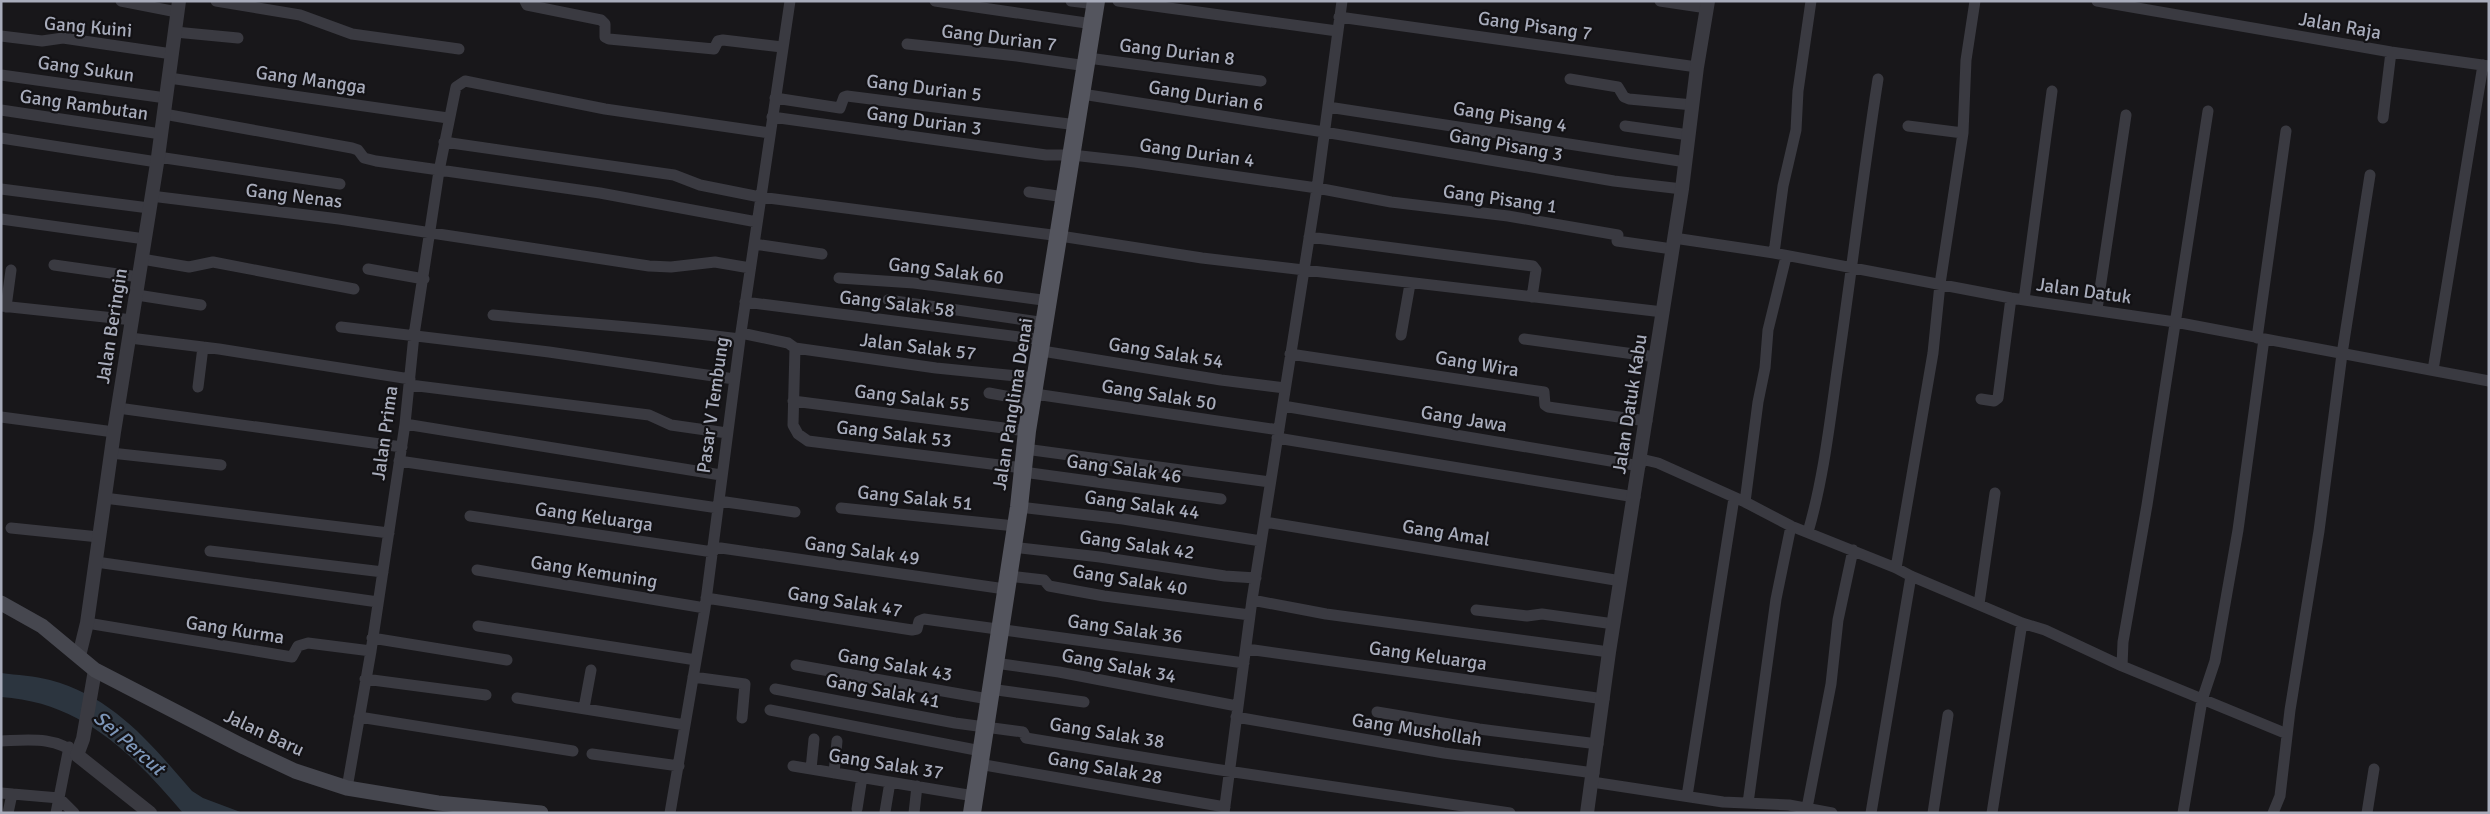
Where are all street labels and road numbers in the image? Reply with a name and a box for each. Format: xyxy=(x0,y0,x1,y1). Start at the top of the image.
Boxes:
street label: Gang Pisang 7 xyxy=(1476,6,1594,46)
street label: Jalan Raja xyxy=(2297,7,2383,45)
street label: Gang Kuini xyxy=(43,11,133,43)
street label: Gang Durian 7 xyxy=(940,19,1058,57)
street label: Gang Durian 8 xyxy=(1118,33,1236,71)
street label: Gang Sukun xyxy=(36,50,136,88)
street label: Gang Mangga xyxy=(254,60,368,100)
street label: Gang Durian 5 xyxy=(865,69,983,107)
street label: Gang Durian 6 xyxy=(1147,75,1265,117)
street label: Gang Rambutan xyxy=(18,84,150,126)
street label: Gang Pisang 4 xyxy=(1451,96,1569,138)
street label: Gang Durian 3 xyxy=(865,101,983,141)
street label: Gang Pisang 3 xyxy=(1447,123,1565,167)
street label: Gang Durian 4 xyxy=(1138,133,1256,173)
street label: Gang Nenas xyxy=(244,178,344,214)
street label: Gang Pisang 1 xyxy=(1441,179,1559,219)
street label: Gang Salak 60 xyxy=(887,252,1005,290)
street label: Jalan Beringin xyxy=(91,266,133,386)
street label: Jalan Datuk xyxy=(2035,272,2133,310)
street label: Gang Salak 58 xyxy=(838,285,956,323)
street label: Jalan Panglima Denai xyxy=(988,316,1038,492)
street label: Jalan Salak 57 xyxy=(858,328,978,366)
street label: Gang Salak 54 xyxy=(1107,332,1225,374)
street label: Jalan Datuk Kabu xyxy=(1607,332,1653,476)
street label: Pasar V Tembung xyxy=(692,335,734,475)
street label: Gang Wira xyxy=(1434,346,1520,382)
street label: Gang Salak 50 xyxy=(1100,374,1218,416)
street label: Gang Salak 55 xyxy=(853,379,971,417)
street label: Jalan Prima xyxy=(366,384,404,482)
street label: Gang Jawa xyxy=(1419,400,1509,438)
street label: Gang Salak 53 xyxy=(835,415,953,453)
street label: Gang Salak 46 xyxy=(1065,449,1183,489)
street label: Gang Salak 51 xyxy=(856,480,974,516)
street label: Gang Salak 44 xyxy=(1083,485,1201,525)
street label: Gang Keluarga xyxy=(533,497,655,537)
street label: Gang Amal xyxy=(1400,514,1492,552)
street label: Gang Salak 42 xyxy=(1078,525,1196,565)
street label: Gang Salak 49 xyxy=(803,531,921,571)
street label: Gang Kemuning xyxy=(529,550,659,594)
street label: Gang Salak 40 xyxy=(1071,559,1189,601)
street label: Gang Salak 47 xyxy=(786,581,904,623)
street label: Gang Salak 36 xyxy=(1066,609,1184,649)
street label: Gang Kurma xyxy=(184,610,286,650)
street label: Gang Keluarga xyxy=(1367,636,1489,676)
street label: Gang Salak 43 xyxy=(836,643,954,687)
street label: Gang Salak 34 xyxy=(1060,643,1178,689)
street label: Gang Salak 41 xyxy=(824,668,942,714)
street label: Jalan Baru xyxy=(220,704,308,762)
street label: Gang Mushollah xyxy=(1350,708,1484,752)
street label: Gang Salak 38 xyxy=(1048,712,1166,754)
street label: Gang Salak 37 xyxy=(827,743,945,785)
street label: Gang Salak 28 xyxy=(1046,746,1164,790)

